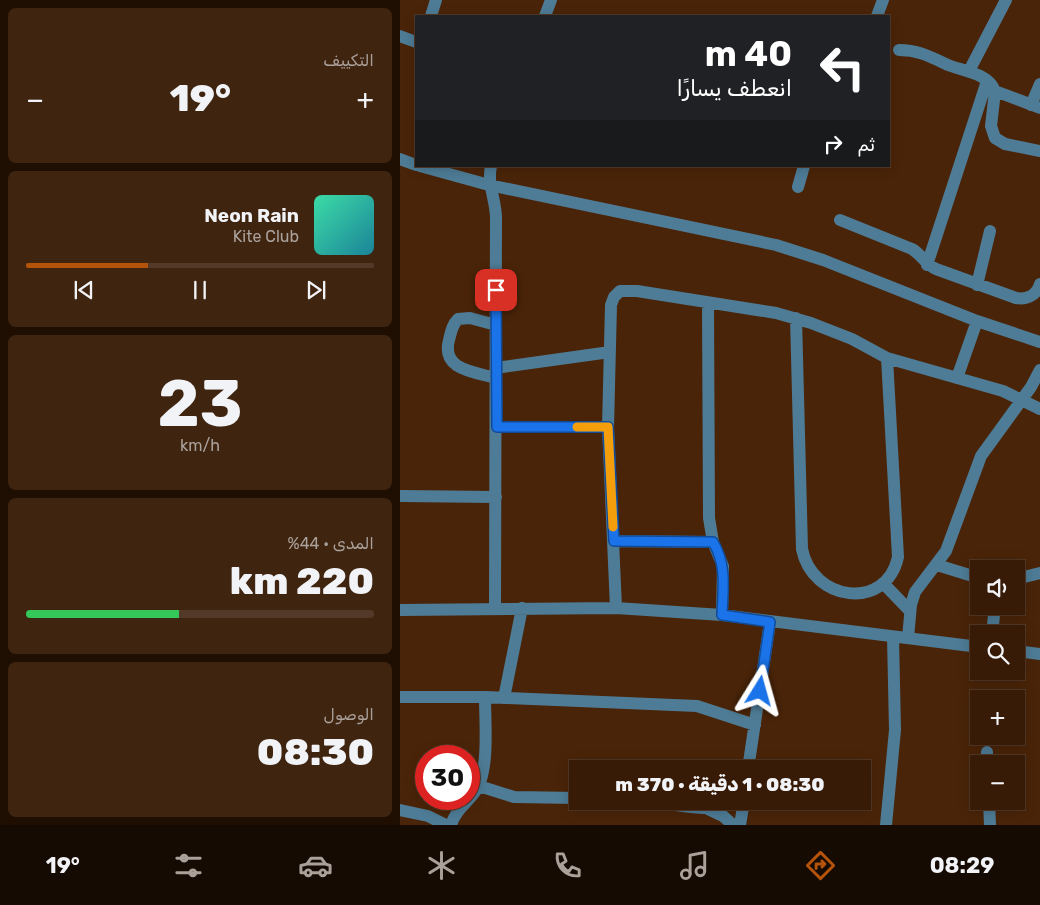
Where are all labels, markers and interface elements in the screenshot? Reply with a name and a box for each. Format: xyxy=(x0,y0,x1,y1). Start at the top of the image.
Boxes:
text: 40 m xyxy=(705,33,792,75)
icon: left xyxy=(810,35,875,100)
text: التكييف xyxy=(323,51,374,70)
text: 19° xyxy=(170,75,231,121)
text: انعطف يسارًا xyxy=(676,75,792,102)
text: − xyxy=(26,83,44,116)
text: + xyxy=(357,83,374,116)
icon: right xyxy=(819,130,847,158)
text: ثم xyxy=(857,133,875,156)
text: Neon Rain xyxy=(204,204,299,227)
text: Kite Club xyxy=(233,227,299,246)
pin xyxy=(475,269,517,311)
icon: previous xyxy=(70,276,98,304)
icon: pause xyxy=(186,276,214,304)
icon: next xyxy=(302,276,330,304)
icon: arrive xyxy=(482,276,510,304)
text: 23 xyxy=(157,365,243,442)
text: km/h xyxy=(180,436,220,455)
text: المدى · 44% xyxy=(288,534,374,553)
text: 220 km xyxy=(230,558,374,604)
map controls xyxy=(970,560,1025,810)
button: sound xyxy=(970,560,1025,615)
button: search xyxy=(970,625,1025,680)
position arrow xyxy=(733,664,785,716)
button: + xyxy=(970,690,1025,745)
text: الوصول xyxy=(324,705,374,724)
text: 08:30 xyxy=(257,729,374,775)
speed limit sign: 30 xyxy=(415,745,480,810)
button: − xyxy=(970,755,1025,810)
text: 08:30 · 1 دقيقة · 370 m xyxy=(615,773,825,796)
icon: filters xyxy=(171,848,206,883)
icon: car xyxy=(298,848,333,883)
icon: climate xyxy=(424,848,459,883)
icon: phone xyxy=(550,848,585,883)
icon: music xyxy=(677,848,712,883)
icon: directions xyxy=(803,848,838,883)
text: 19° xyxy=(46,852,80,879)
text: 08:29 xyxy=(930,852,994,879)

